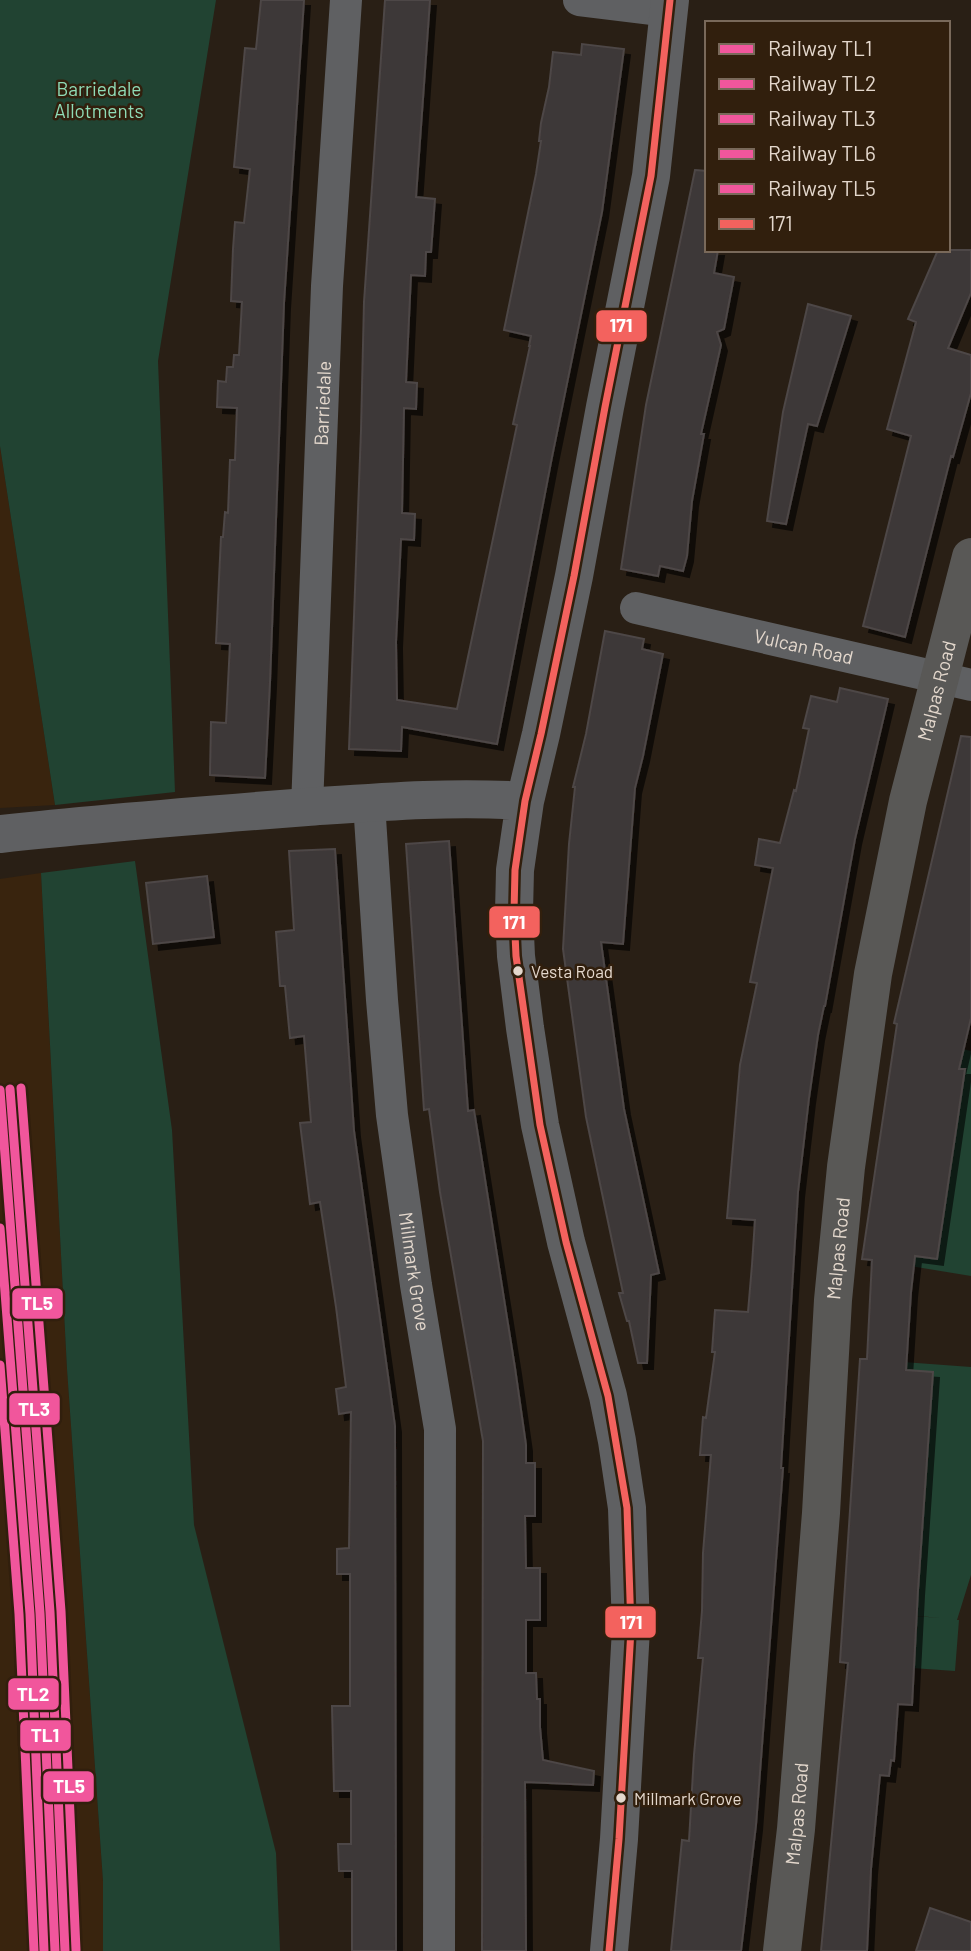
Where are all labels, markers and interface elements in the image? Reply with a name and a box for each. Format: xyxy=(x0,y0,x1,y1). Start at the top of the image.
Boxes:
legend xyxy=(705,21,950,252)
text: Railway TL1 xyxy=(768,35,872,60)
text: Railway TL2 xyxy=(768,70,876,95)
park label: Barriedale Allotments xyxy=(54,77,144,122)
text: Railway TL3 xyxy=(768,105,876,130)
text: Railway TL6 xyxy=(768,140,876,165)
text: Railway TL5 xyxy=(768,175,876,200)
text: 171 xyxy=(768,210,793,235)
line badge: 171 xyxy=(595,309,648,343)
text: 171 xyxy=(609,313,633,336)
street label: Barriedale xyxy=(309,360,335,446)
street label: Vulcan Road xyxy=(752,623,856,669)
street label: Malpas Road xyxy=(912,638,960,743)
line badge: 171 xyxy=(488,905,541,939)
text: 171 xyxy=(502,910,526,933)
place label: Vesta Road xyxy=(531,961,613,981)
marker: Vesta Road xyxy=(511,964,525,978)
street label: Malpas Road xyxy=(821,1196,854,1301)
street label: Millmark Grove xyxy=(395,1210,435,1333)
line badge: TL5 xyxy=(11,1287,64,1320)
text: TL5 xyxy=(21,1291,53,1314)
line badge: TL3 xyxy=(8,1392,61,1426)
text: TL3 xyxy=(18,1397,50,1420)
line badge: 171 xyxy=(604,1605,657,1639)
text: 171 xyxy=(619,1610,643,1633)
line badge: TL2 xyxy=(7,1677,60,1711)
text: TL2 xyxy=(17,1682,49,1705)
line badge: TL1 xyxy=(19,1719,72,1752)
text: TL1 xyxy=(31,1723,59,1746)
street label: Malpas Road xyxy=(780,1762,812,1866)
line badge: TL5 xyxy=(42,1770,95,1803)
text: TL5 xyxy=(53,1774,85,1797)
place label: Millmark Grove xyxy=(634,1788,741,1808)
marker: Millmark Grove xyxy=(614,1791,628,1805)

